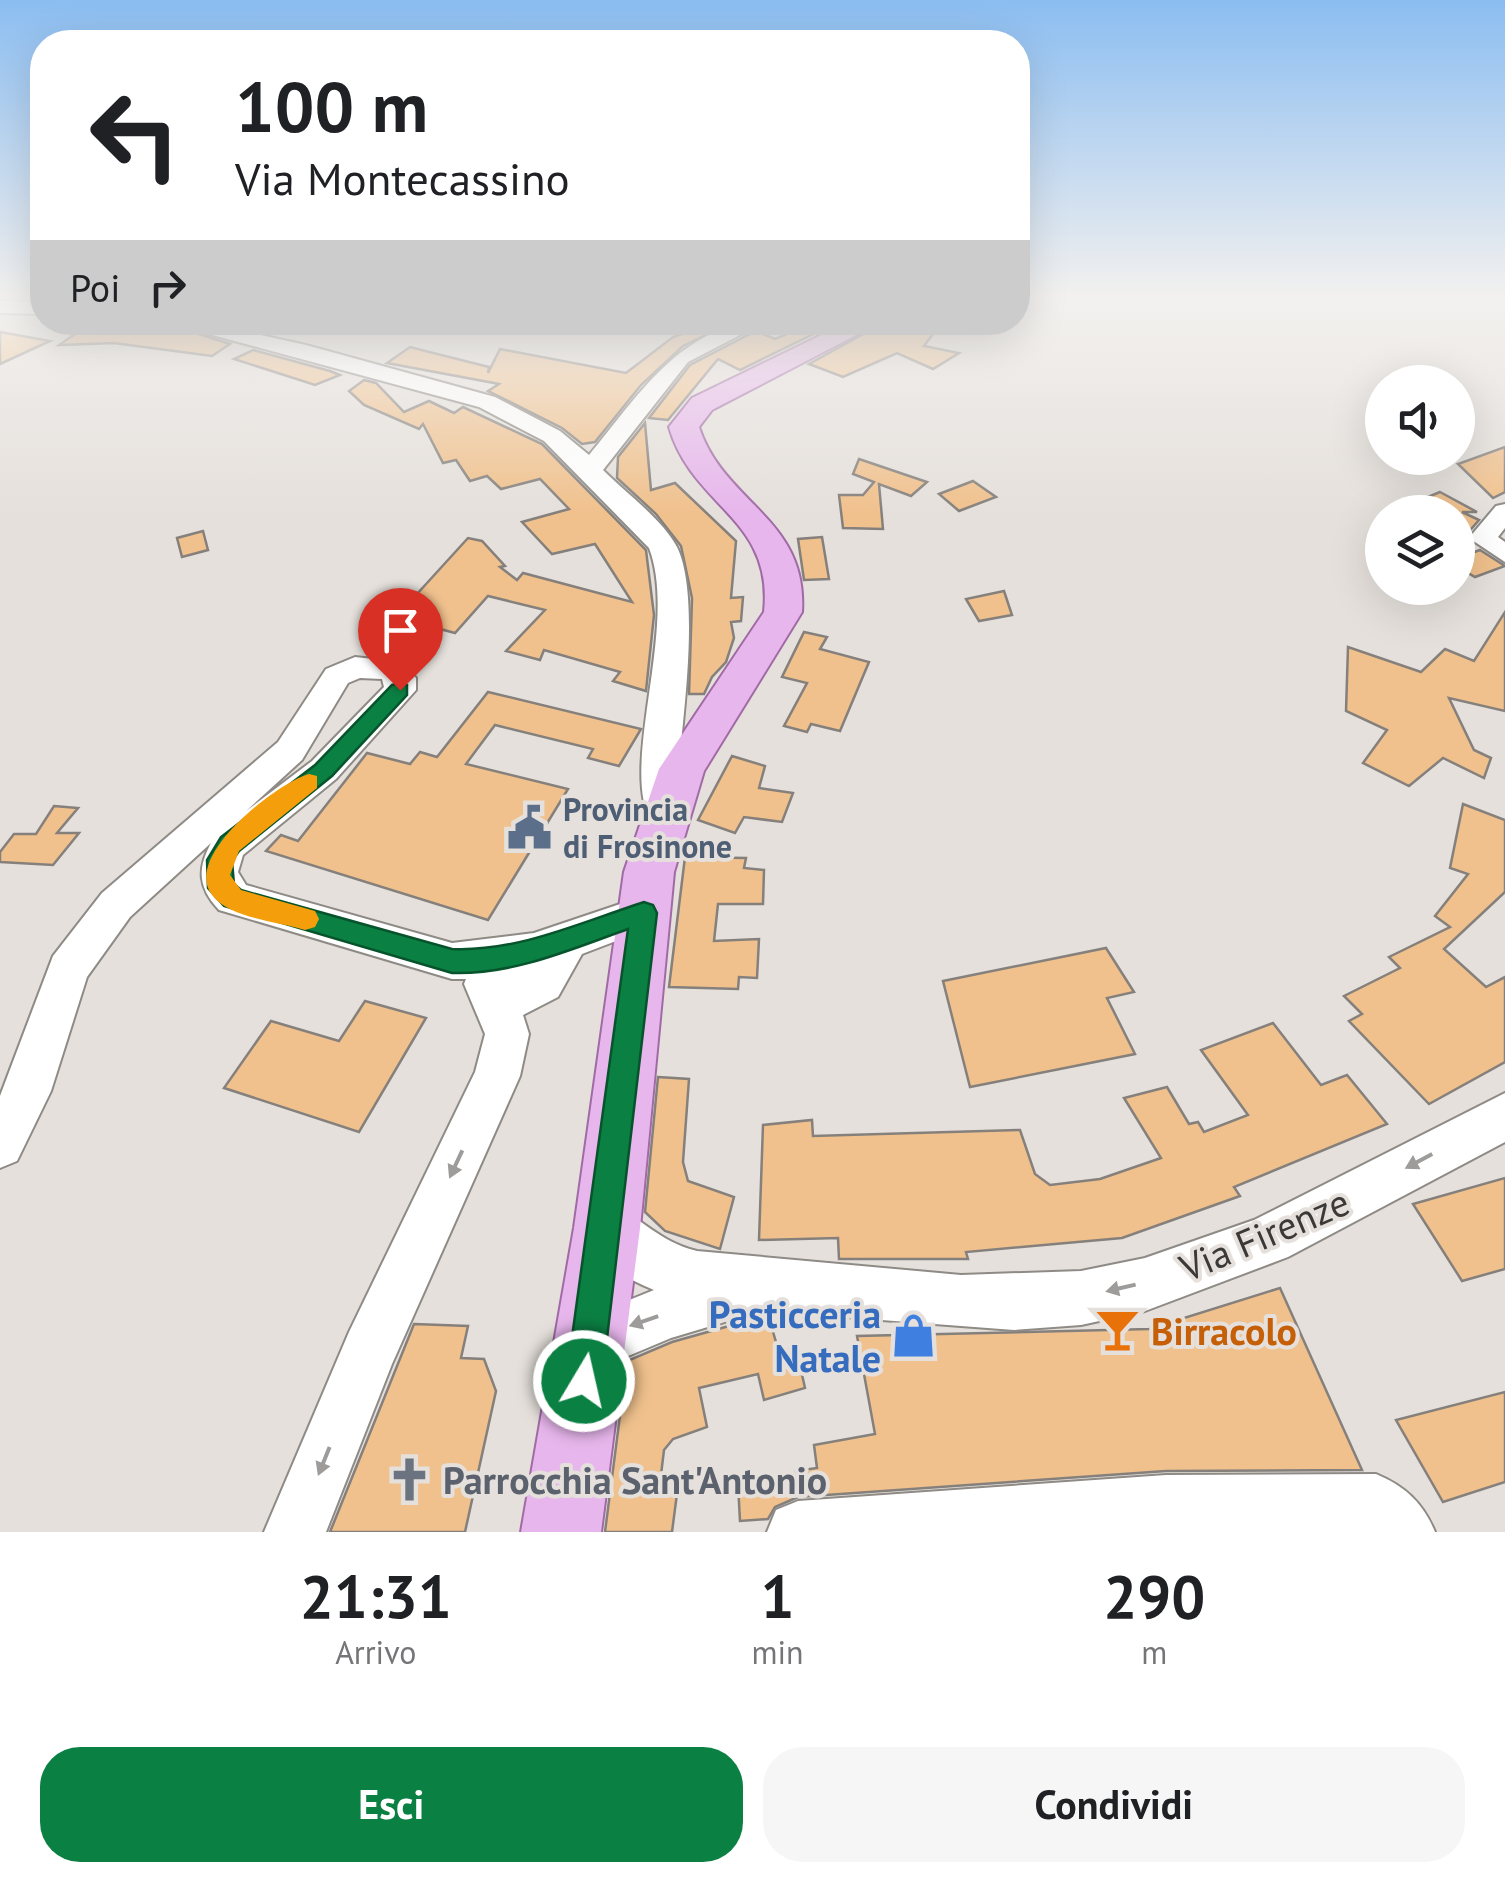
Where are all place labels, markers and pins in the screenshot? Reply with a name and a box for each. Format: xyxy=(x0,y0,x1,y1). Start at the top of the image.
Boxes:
pin xyxy=(358,588,443,691)
place label: Provincia di Frosinone xyxy=(563,788,732,867)
public building icon: Provincia di Frosinone xyxy=(506,803,554,851)
place label: Pasticceria Natale xyxy=(709,1289,881,1382)
bar icon: Birracolo xyxy=(1094,1306,1142,1354)
place label: Birracolo xyxy=(1151,1306,1297,1355)
shop icon: Pasticceria Natale xyxy=(890,1311,938,1359)
church icon: Parrocchia Sant'Antonio xyxy=(386,1455,434,1503)
place label: Parrocchia Sant'Antonio xyxy=(443,1455,827,1504)

